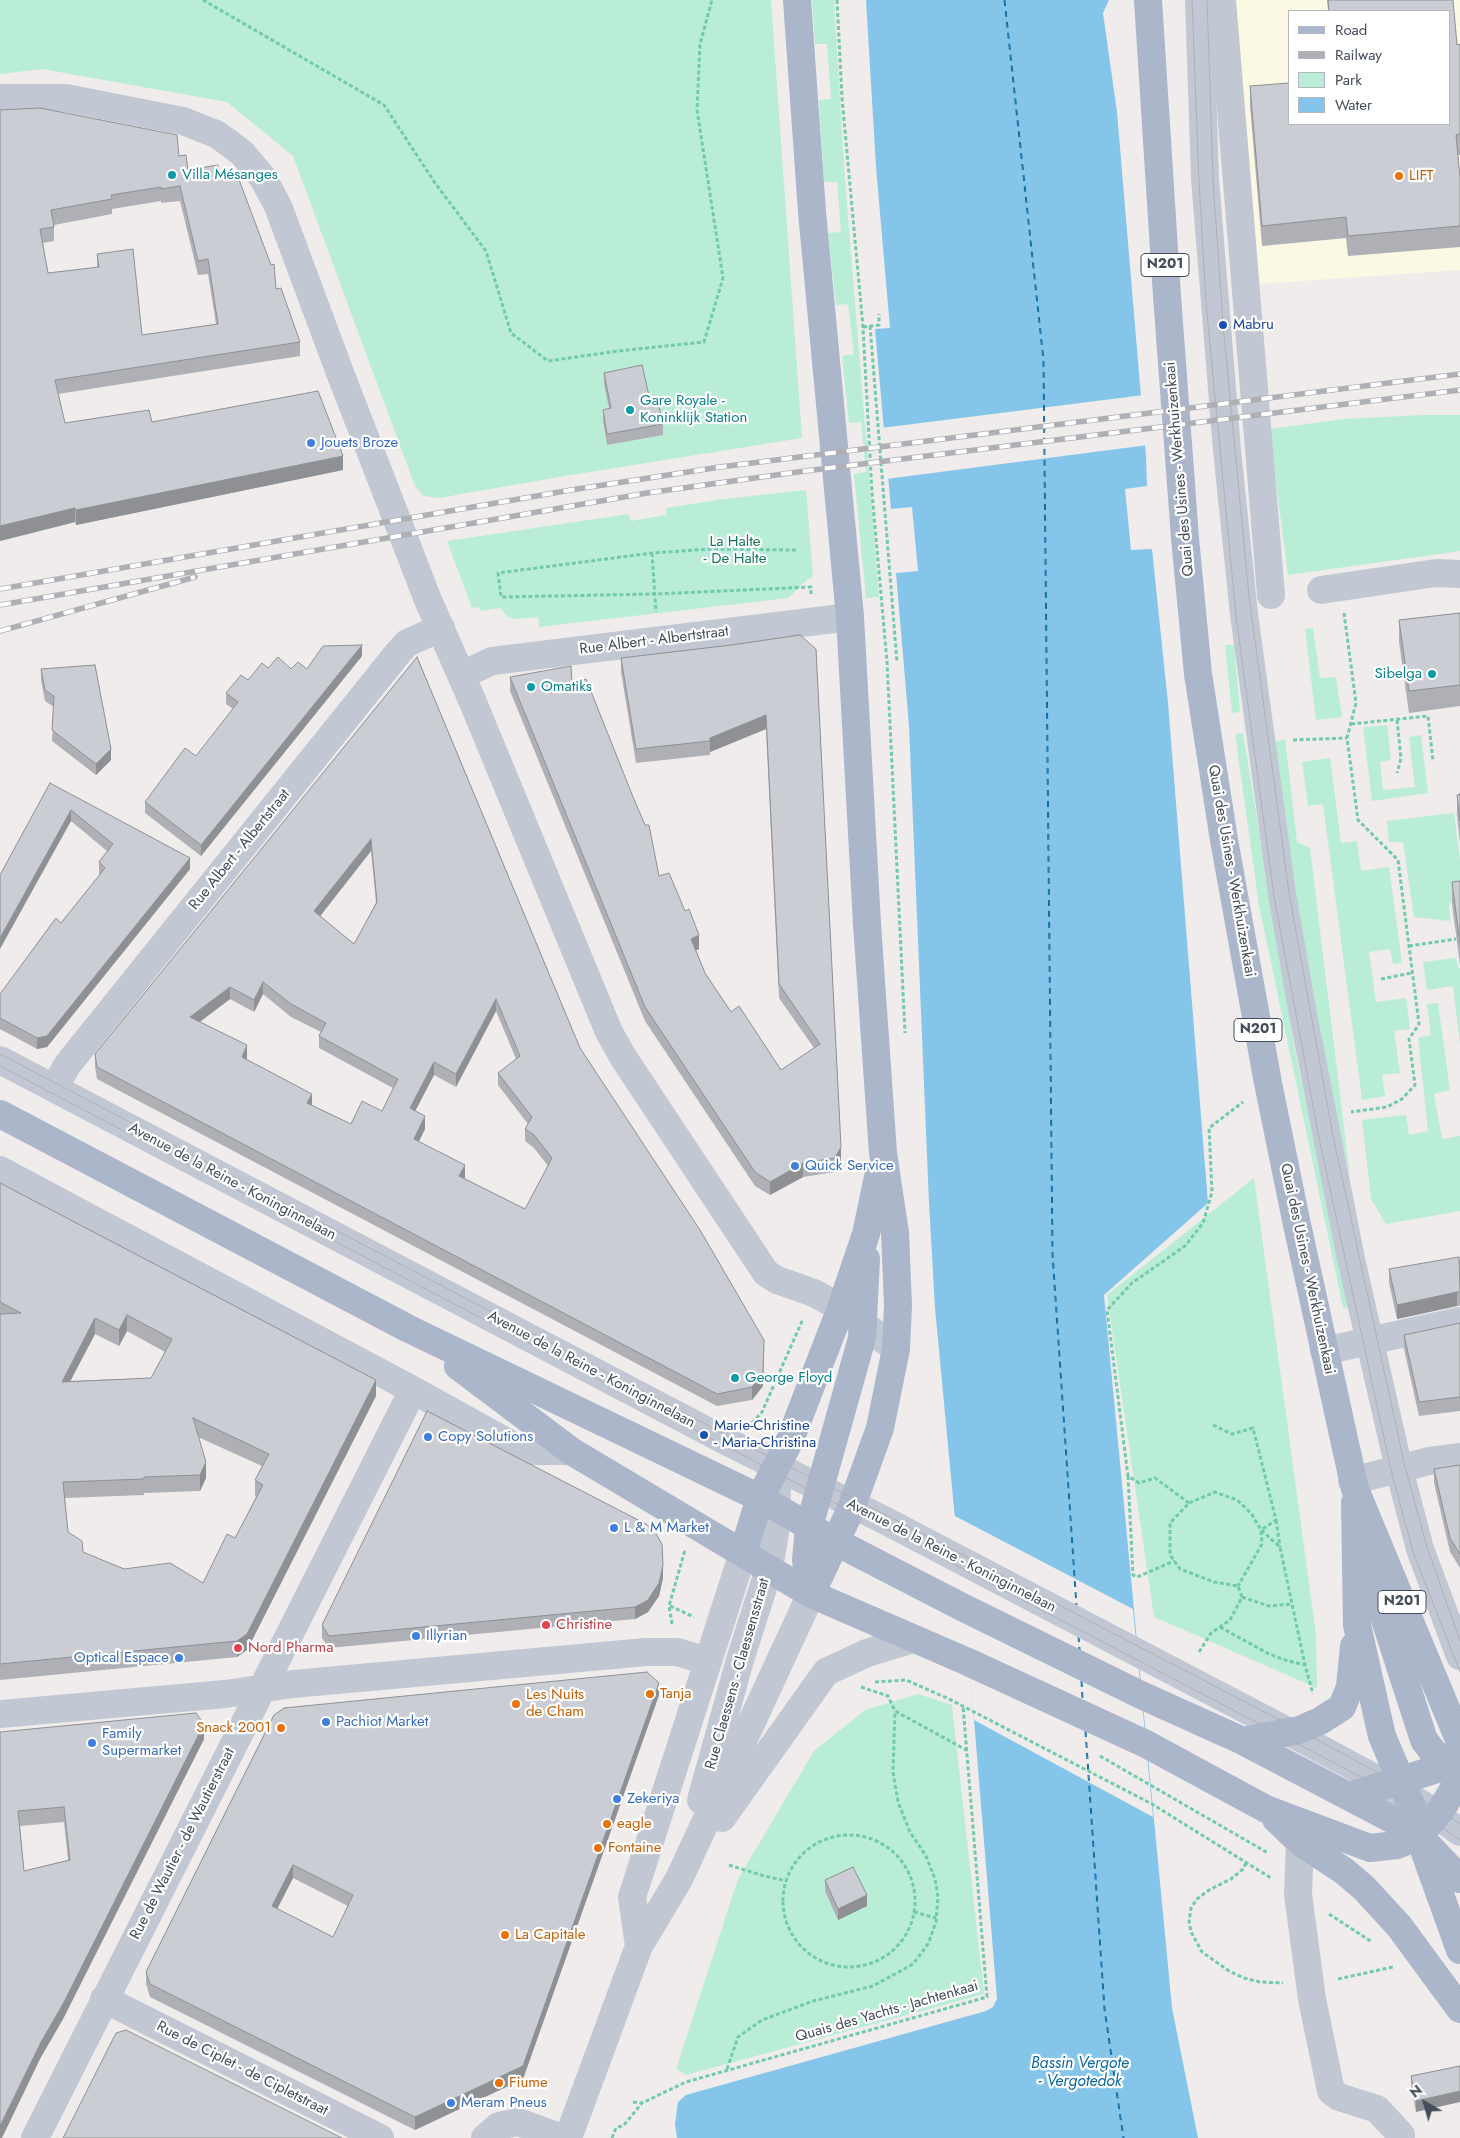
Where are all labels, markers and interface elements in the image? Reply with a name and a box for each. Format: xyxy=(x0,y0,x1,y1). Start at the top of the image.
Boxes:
legend xyxy=(1288,10,1450,125)
text: Road xyxy=(1335,19,1367,41)
text: Railway xyxy=(1335,44,1382,66)
text: Park xyxy=(1335,69,1362,91)
text: Water xyxy=(1335,94,1372,116)
place label: Villa Mésanges xyxy=(182,166,278,184)
place label: LIFT xyxy=(1409,167,1433,185)
marker: Villa Mésanges xyxy=(166,169,178,181)
marker: LIFT xyxy=(1393,170,1405,182)
road number: N201 xyxy=(1141,254,1189,276)
place label: Mabru xyxy=(1233,316,1274,334)
marker: Mabru xyxy=(1217,319,1229,331)
street label: Quai des Usines - Werkhuizenkaai xyxy=(1162,361,1198,577)
place label: Gare Royale - Koninklijk Station xyxy=(640,392,747,427)
marker: Gare Royale - Koninklijk Station xyxy=(624,404,636,416)
place label: Jouets Broze xyxy=(321,434,398,452)
marker: Jouets Broze xyxy=(305,437,317,449)
park label: La Halte - De Halte xyxy=(704,533,766,568)
street label: Rue Albert - Albertstraat xyxy=(578,623,730,659)
place label: Sibelga xyxy=(1374,665,1422,683)
marker: Sibelga xyxy=(1426,668,1438,680)
place label: Omatiks xyxy=(541,678,592,696)
marker: Omatiks xyxy=(525,681,537,693)
street label: Quai des Usines - Werkhuizenkaai xyxy=(1203,763,1259,979)
street label: Rue Albert - Albertstraat xyxy=(186,786,294,914)
road number: N201 xyxy=(1234,1018,1282,1042)
street label: Avenue de la Reine - Koninginnelaan xyxy=(125,1119,339,1245)
place label: Quick Service xyxy=(805,1157,894,1175)
marker: Quick Service xyxy=(789,1160,801,1172)
street label: Quai des Usines - Werkhuizenkaai xyxy=(1276,1162,1338,1376)
street label: Avenue de la Reine - Koninginnelaan xyxy=(484,1307,698,1433)
place label: George Floyd xyxy=(745,1369,832,1387)
marker: George Floyd xyxy=(729,1372,741,1384)
place label: Marie-Christine - Maria-Christina xyxy=(714,1417,816,1452)
place label: Copy Solutions xyxy=(438,1428,533,1446)
marker: Marie-Christine - Maria-Christina xyxy=(698,1429,710,1441)
marker: Copy Solutions xyxy=(422,1431,434,1443)
street label: Avenue de la Reine - Koninginnelaan xyxy=(843,1495,1059,1617)
place label: L & M Market xyxy=(624,1519,709,1537)
marker: L & M Market xyxy=(608,1522,620,1534)
street label: Rue Claessens - Claessensstraat xyxy=(702,1576,774,1772)
road number: N201 xyxy=(1378,1590,1426,1614)
place label: Christine xyxy=(556,1616,612,1634)
marker: Christine xyxy=(540,1619,552,1631)
place label: Illyrian xyxy=(426,1627,467,1645)
marker: Illyrian xyxy=(410,1630,422,1642)
place label: Nord Pharma xyxy=(248,1639,333,1657)
marker: Nord Pharma xyxy=(232,1642,244,1654)
place label: Optical Espace xyxy=(74,1649,169,1667)
marker: Optical Espace xyxy=(173,1652,185,1664)
place label: Tanja xyxy=(660,1685,692,1703)
place label: Les Nuits de Cham xyxy=(526,1686,584,1721)
marker: Tanja xyxy=(644,1688,656,1700)
marker: Les Nuits de Cham xyxy=(510,1698,522,1710)
place label: Pachiot Market xyxy=(336,1713,428,1731)
marker: Pachiot Market xyxy=(320,1716,332,1728)
place label: Snack 2001 xyxy=(196,1719,271,1737)
marker: Snack 2001 xyxy=(275,1722,287,1734)
place label: Family Supermarket xyxy=(102,1725,181,1760)
marker: Family Supermarket xyxy=(86,1737,98,1749)
street label: Rue de Wautier - de Wautierstraat xyxy=(127,1745,239,1943)
place label: Zekeriya xyxy=(627,1790,679,1808)
marker: Zekeriya xyxy=(611,1793,623,1805)
place label: eagle xyxy=(617,1815,652,1833)
marker: eagle xyxy=(601,1818,613,1830)
place label: Fontaine xyxy=(608,1839,661,1857)
marker: Fontaine xyxy=(592,1842,604,1854)
place label: La Capitale xyxy=(515,1926,585,1944)
marker: La Capitale xyxy=(499,1929,511,1941)
street label: Quais des Yachts - Jachtenkaai xyxy=(794,1977,980,2047)
street label: Rue de Ciplet - de Cipletstraat xyxy=(153,2018,331,2120)
water label: Bassin Vergote - Vergotedok xyxy=(1031,2054,1129,2092)
place label: Fiume xyxy=(509,2074,548,2092)
marker: Fiume xyxy=(493,2077,505,2089)
north arrow xyxy=(1400,2078,1450,2128)
text: N xyxy=(1405,2080,1426,2102)
place label: Meram Pneus xyxy=(461,2094,547,2112)
marker: Meram Pneus xyxy=(445,2097,457,2109)

